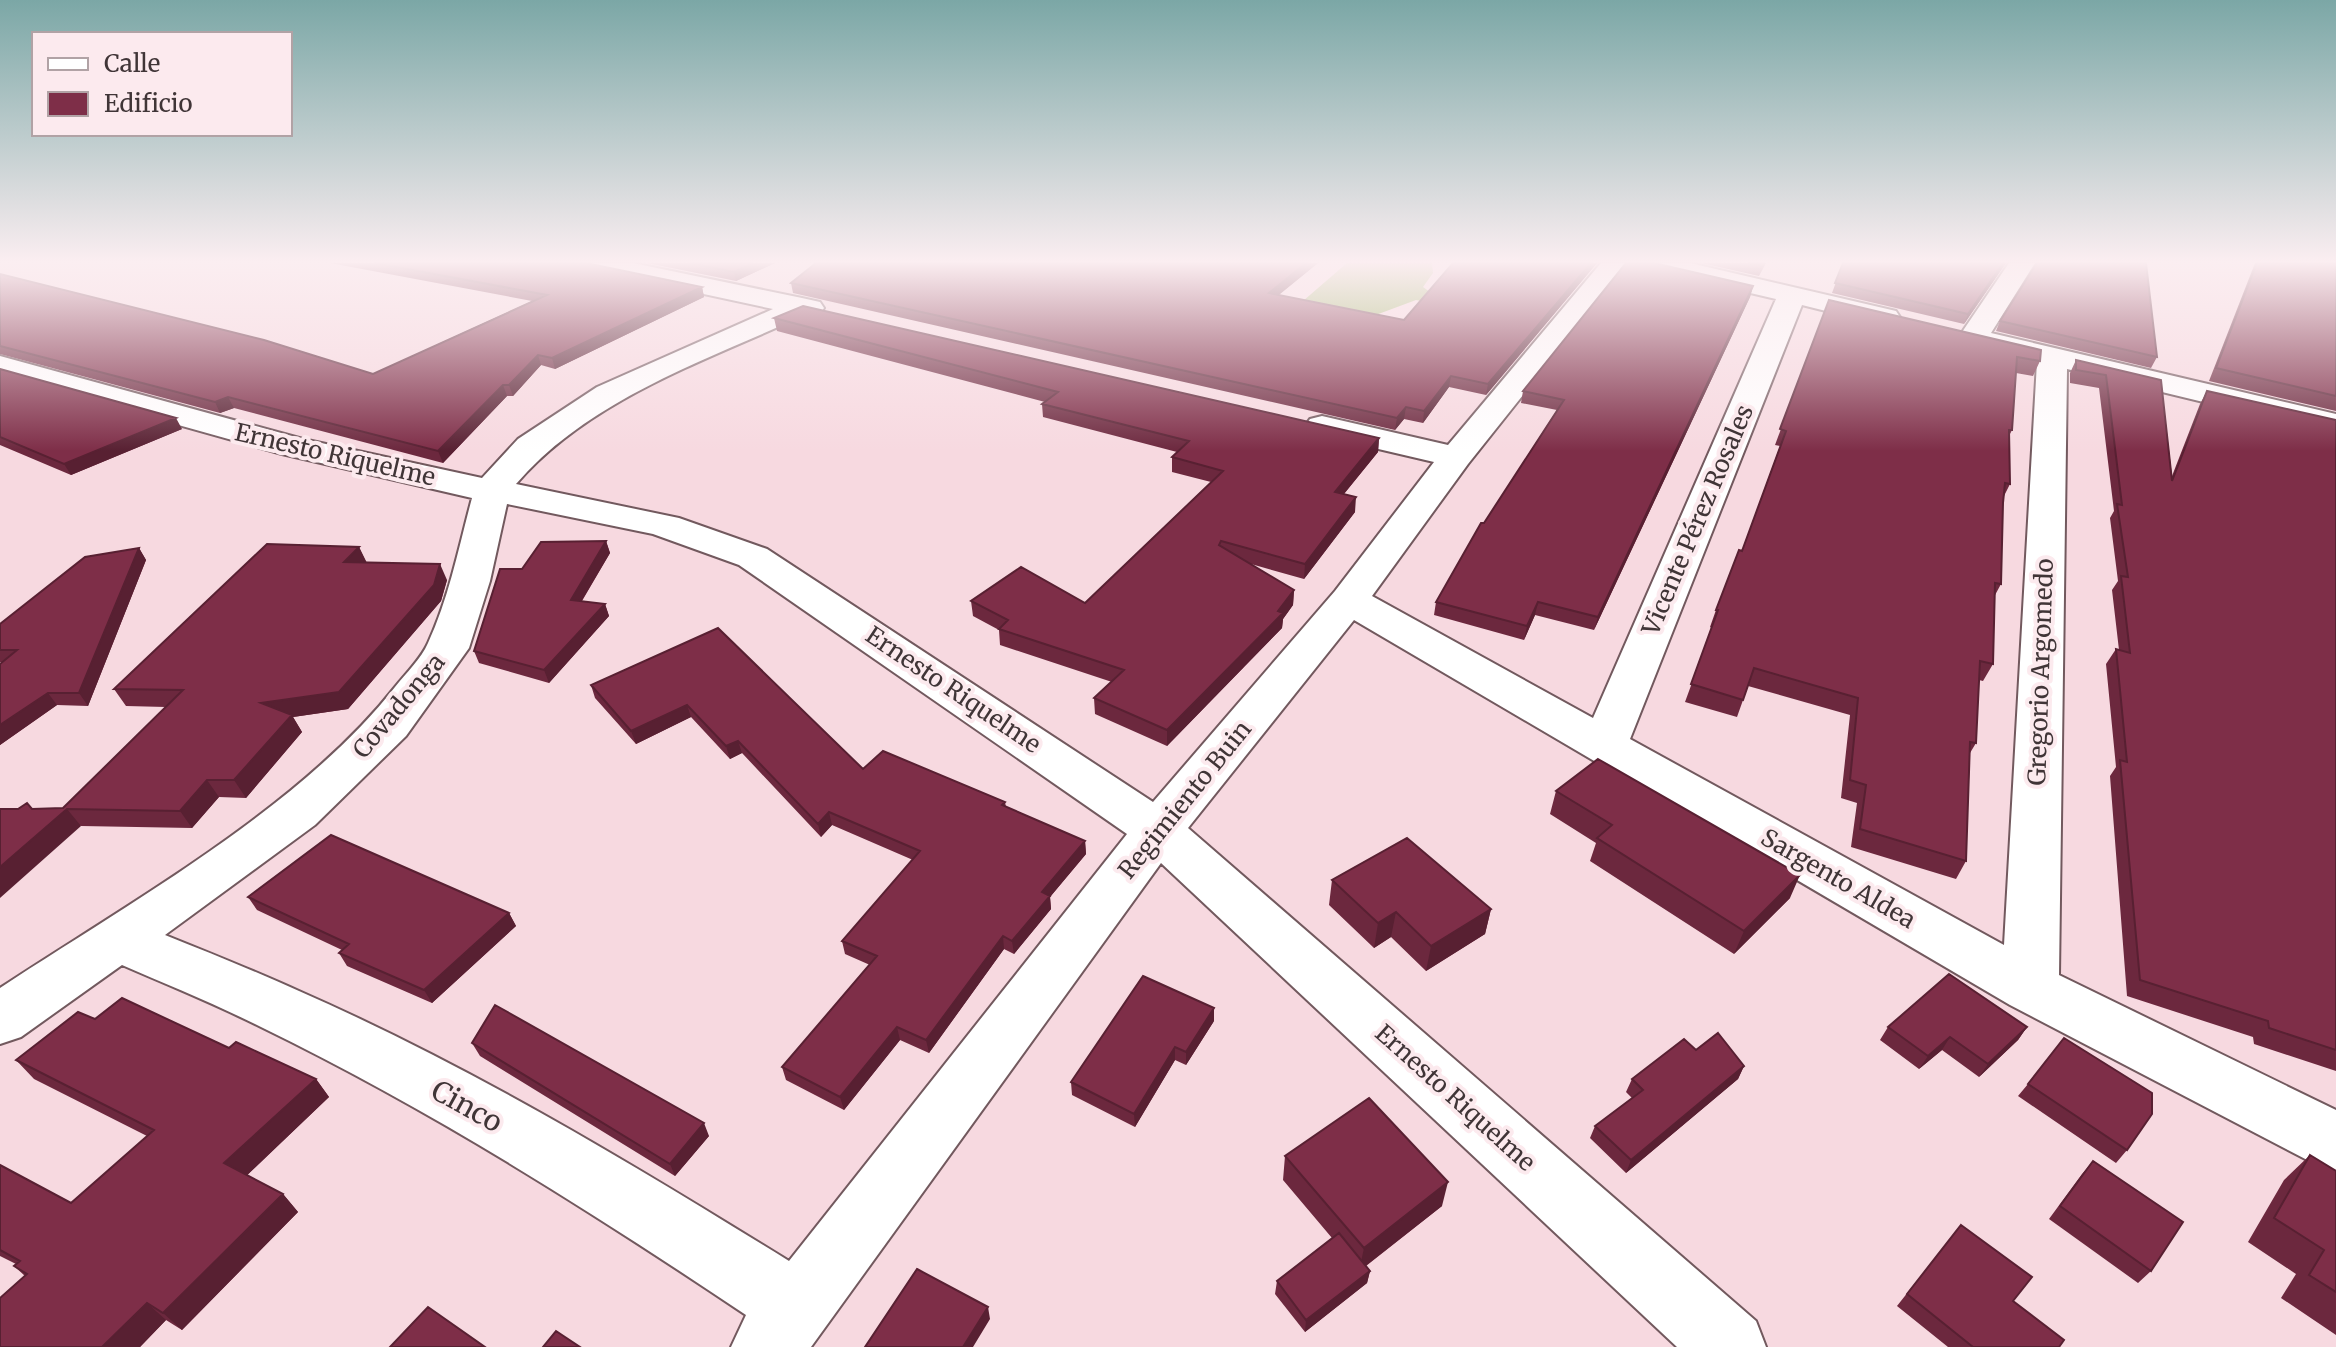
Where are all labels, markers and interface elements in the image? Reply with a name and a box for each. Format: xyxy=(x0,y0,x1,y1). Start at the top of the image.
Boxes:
legend xyxy=(32,32,292,136)
text: Calle xyxy=(104,48,160,79)
text: Edificio xyxy=(104,88,192,119)
street label: Vicente Pérez Rosales xyxy=(1635,400,1760,641)
street label: Ernesto Riquelme xyxy=(232,416,438,493)
street label: Gregorio Argomedo xyxy=(2021,558,2060,786)
street label: Ernesto Riquelme xyxy=(860,619,1047,760)
street label: Covadonga xyxy=(346,647,452,764)
street label: Regimiento Buin xyxy=(1111,714,1258,885)
street label: Sargento Aldea xyxy=(1755,822,1921,935)
street label: Ernesto Riquelme xyxy=(1369,1018,1542,1178)
street label: Cinco xyxy=(425,1072,509,1140)

